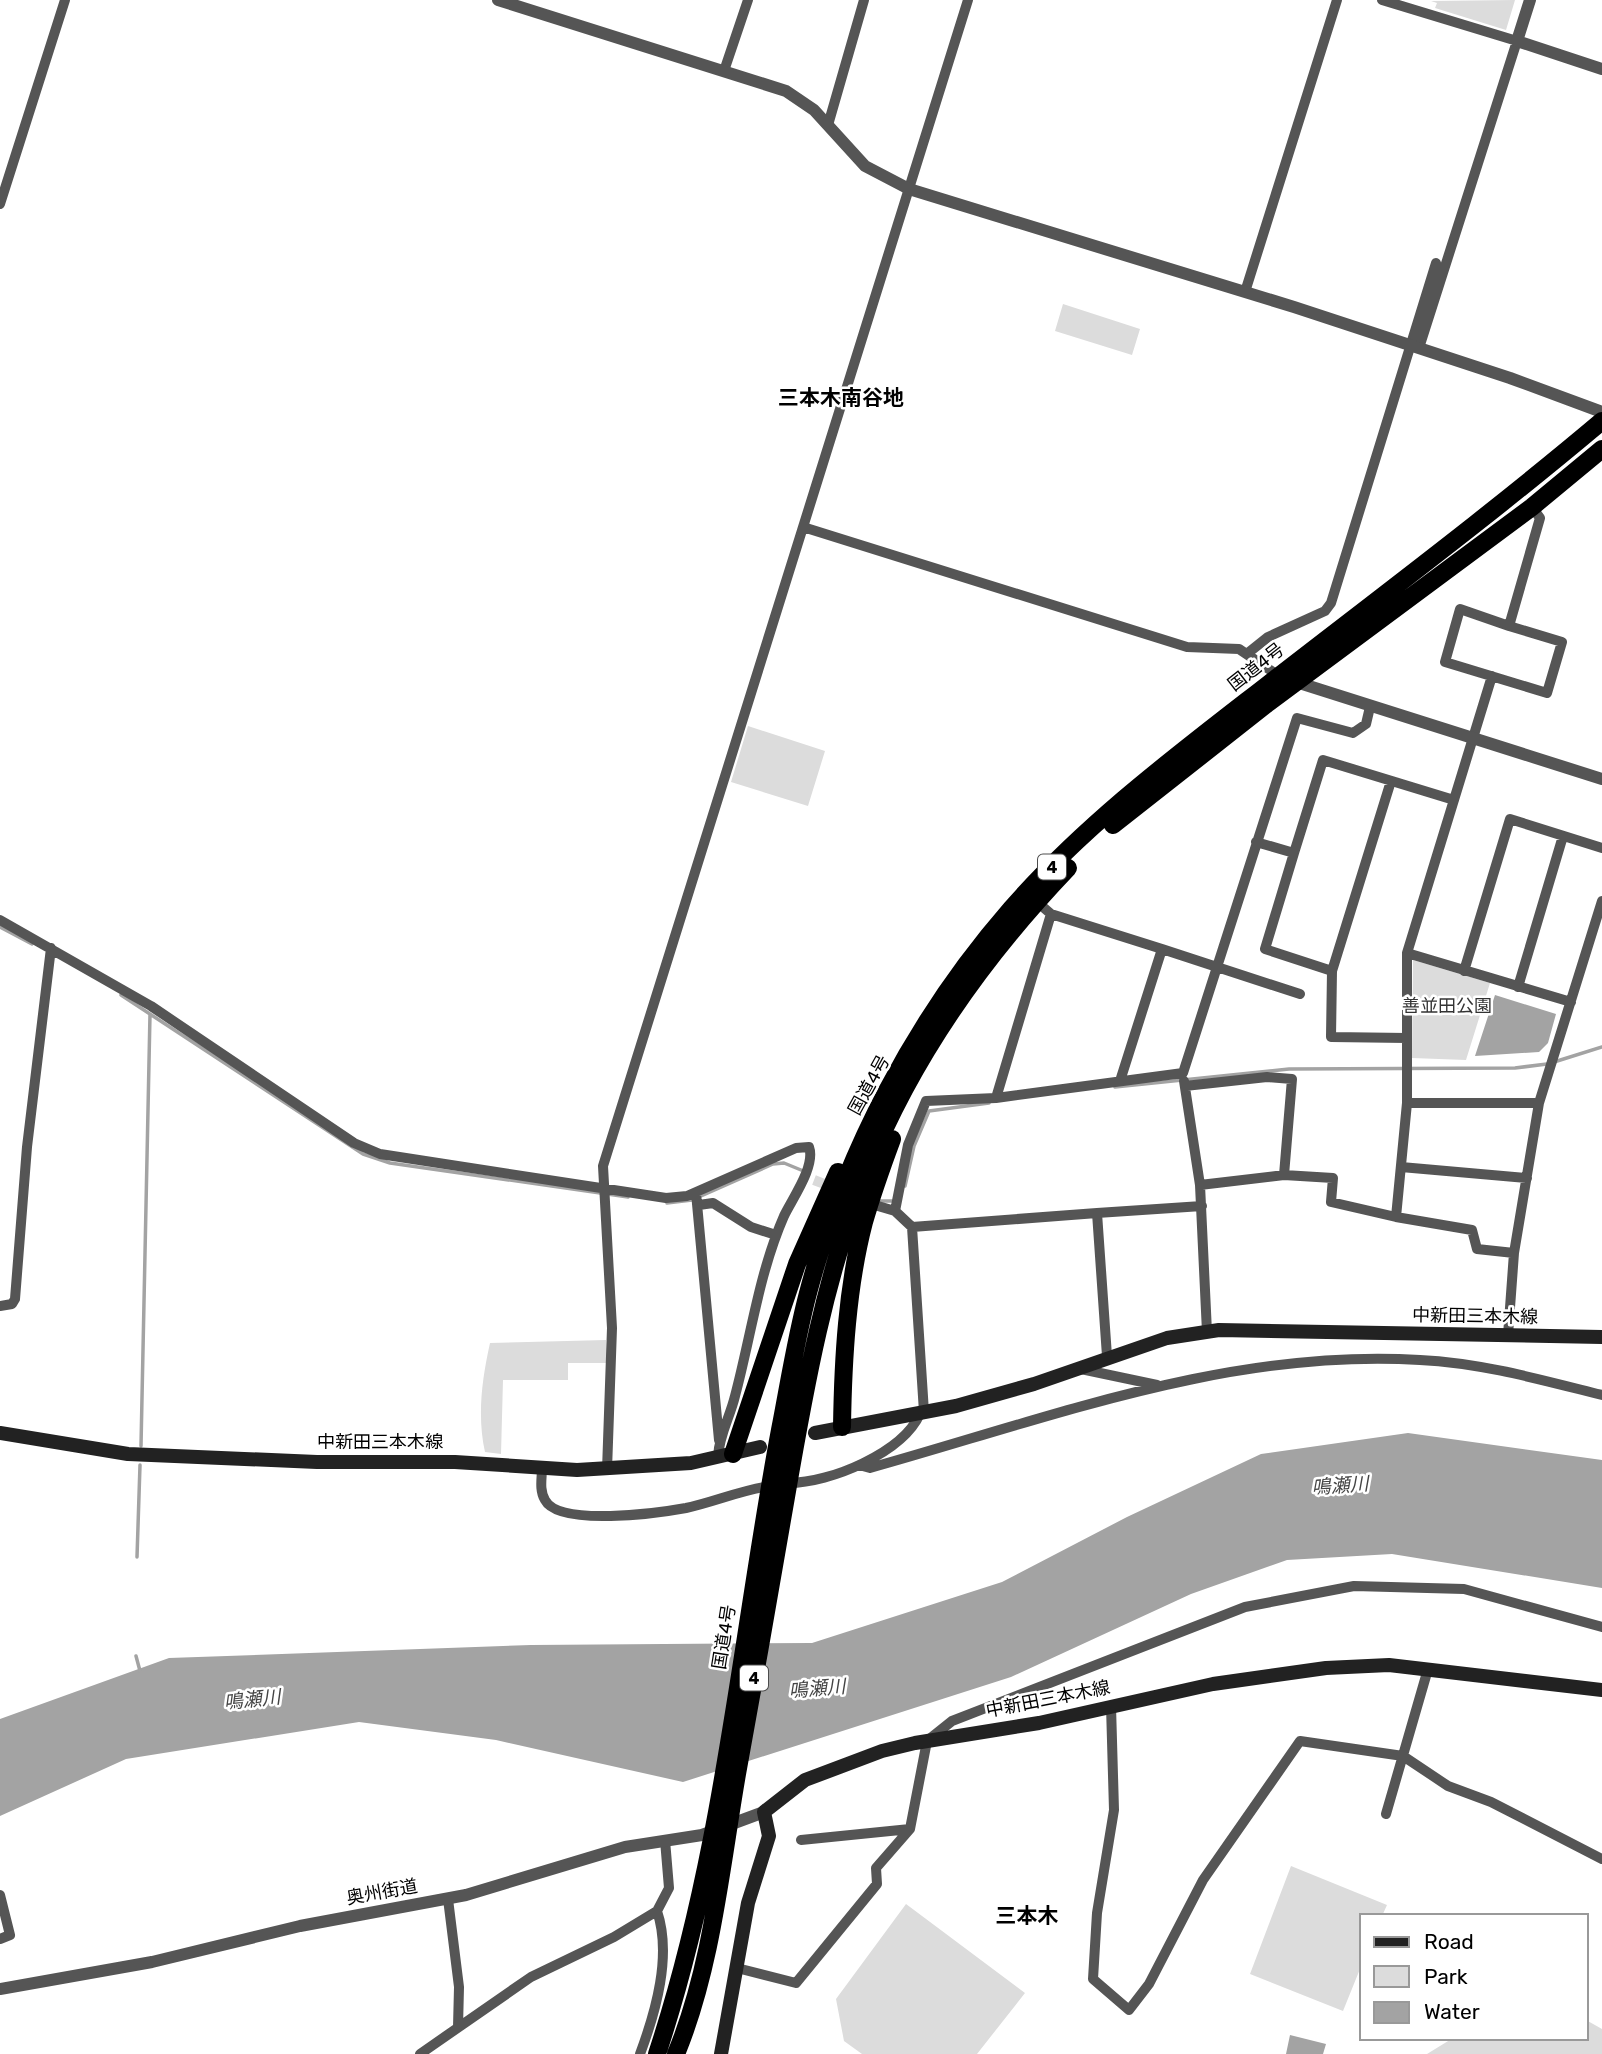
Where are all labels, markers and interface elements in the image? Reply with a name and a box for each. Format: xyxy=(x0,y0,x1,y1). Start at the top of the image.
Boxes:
district label: 三本木南谷地 xyxy=(778,385,904,410)
street label: 国道4号 xyxy=(1224,638,1288,696)
road number: 4 xyxy=(1038,854,1066,880)
park label: 善並田公園 xyxy=(1402,995,1492,1017)
street label: 国道4号 xyxy=(844,1051,894,1119)
street label: 中新田三本木線 xyxy=(1412,1304,1538,1328)
street label: 中新田三本木線 xyxy=(317,1431,443,1453)
water label: 鳴瀬川 xyxy=(1311,1472,1371,1499)
street label: 国道4号 xyxy=(708,1603,740,1671)
road number: 4 xyxy=(740,1666,768,1690)
water label: 鳴瀬川 xyxy=(788,1674,848,1702)
street label: 中新田三本木線 xyxy=(984,1676,1112,1722)
water label: 鳴瀬川 xyxy=(222,1685,284,1714)
street label: 奥州街道 xyxy=(345,1875,419,1909)
district label: 三本木 xyxy=(996,1903,1059,1928)
legend xyxy=(1360,1914,1588,2040)
text: Road xyxy=(1424,1929,1474,1954)
text: Park xyxy=(1424,1964,1468,1989)
text: Water xyxy=(1424,1999,1480,2024)

